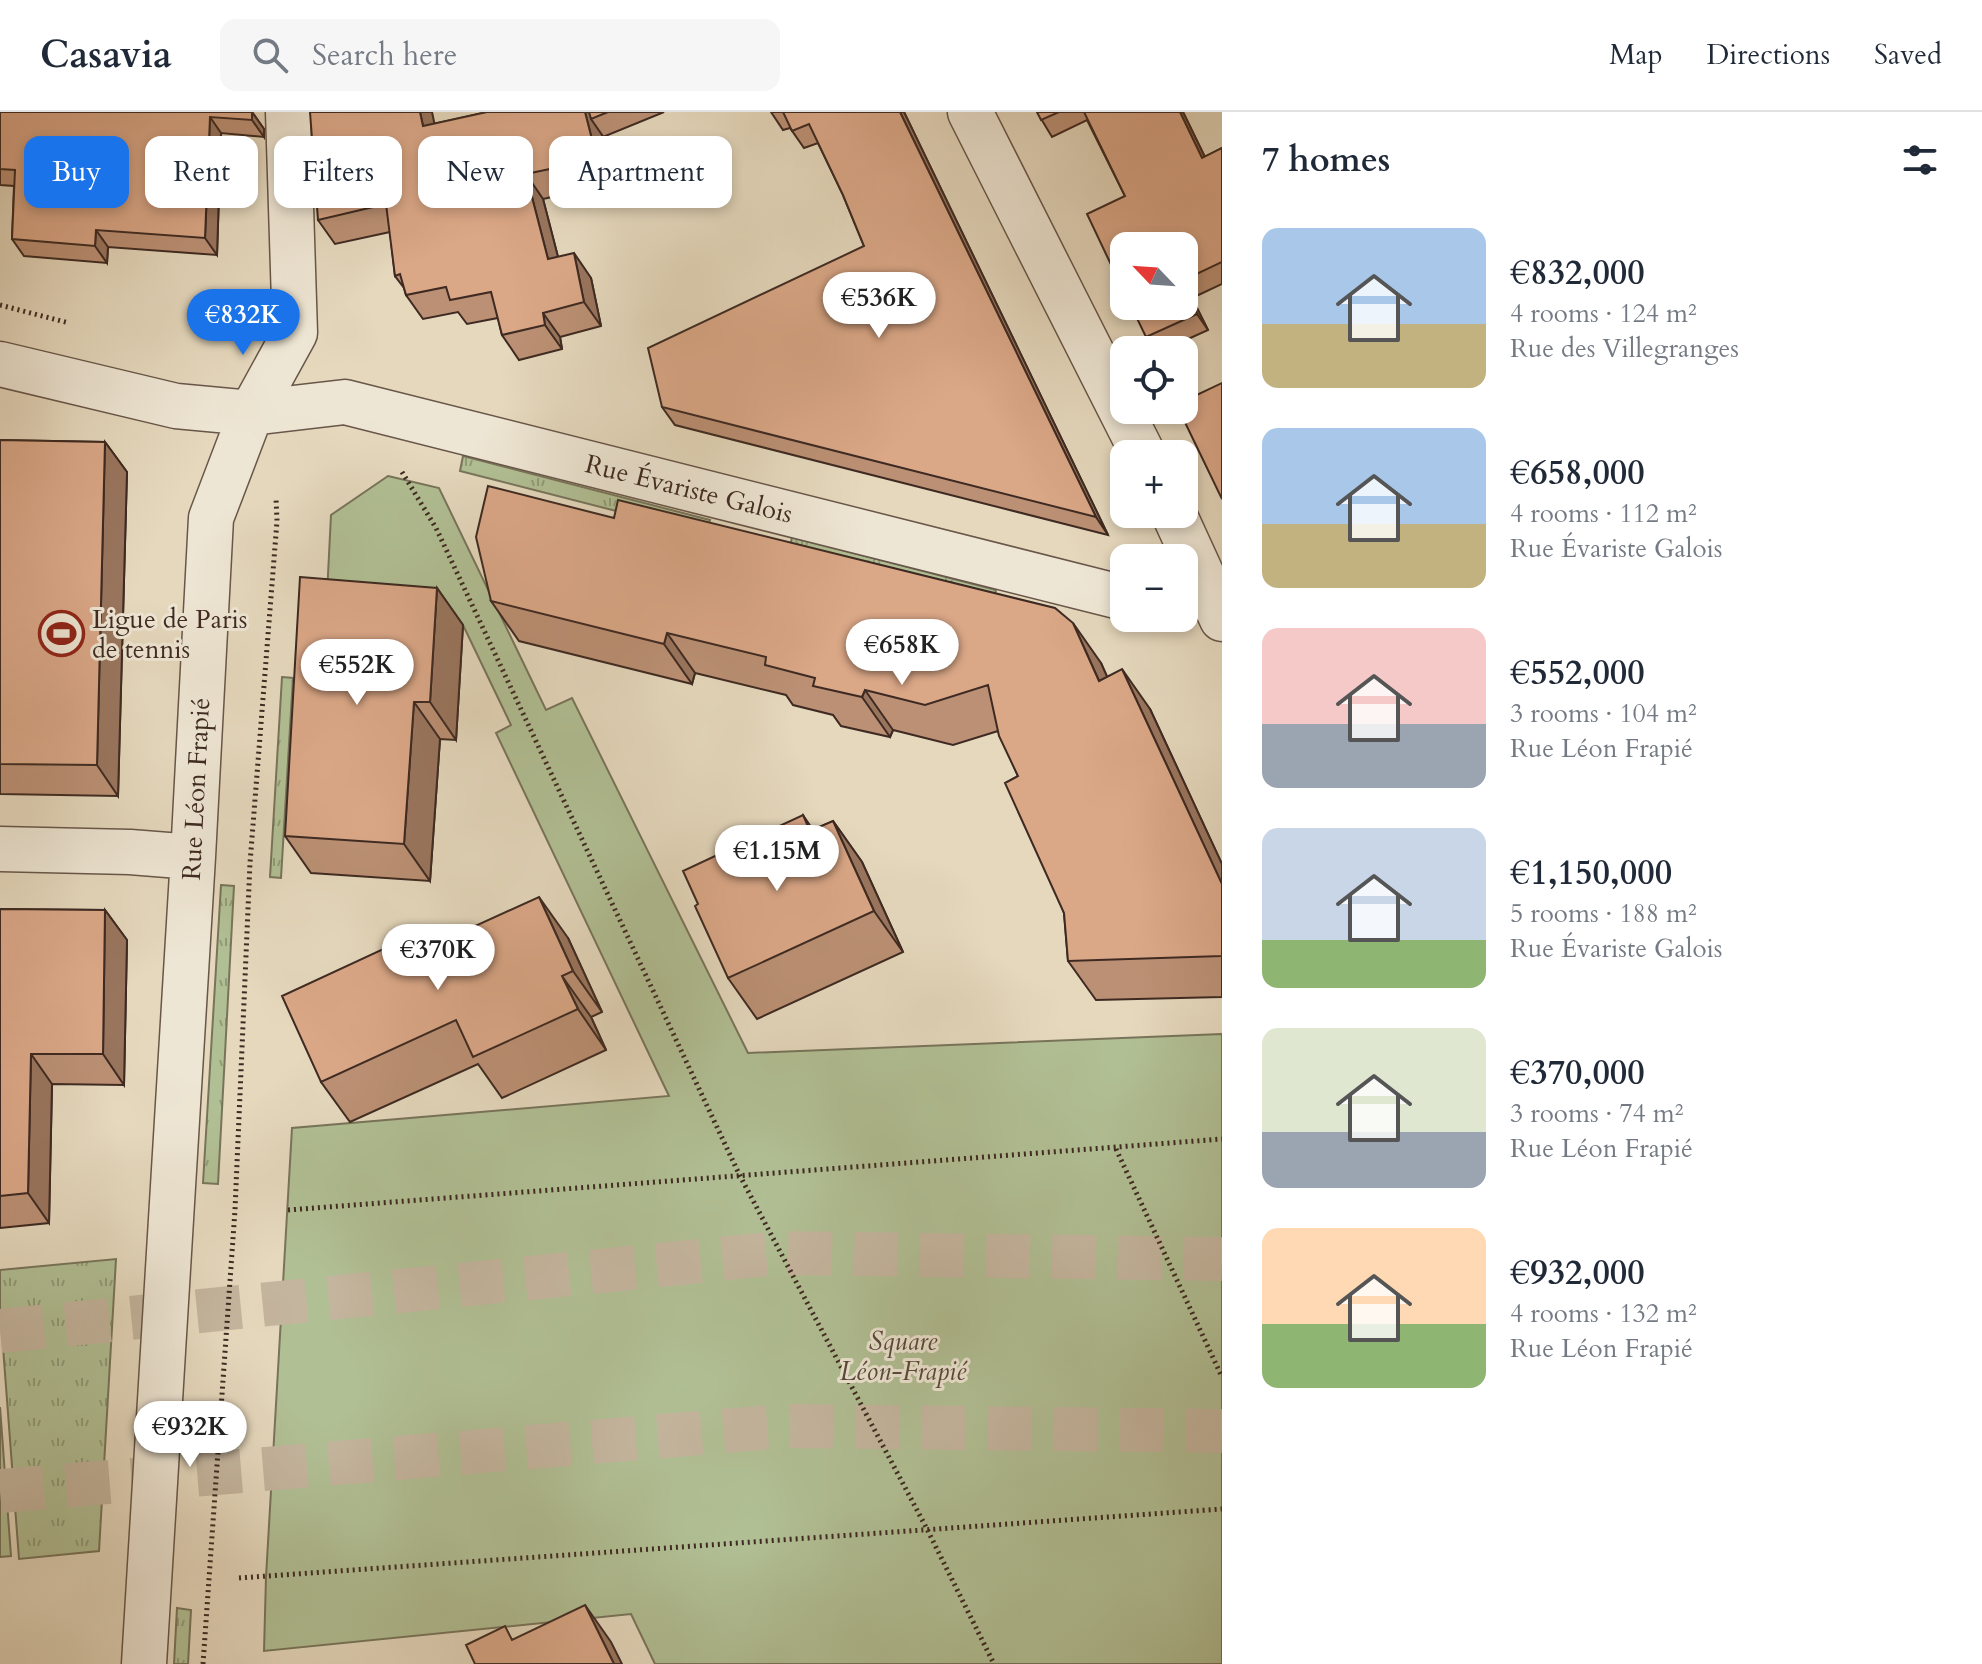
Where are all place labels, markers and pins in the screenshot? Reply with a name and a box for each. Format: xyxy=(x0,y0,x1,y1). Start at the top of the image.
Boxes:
pin: €536K xyxy=(823,272,935,340)
pin: €832K xyxy=(187,289,299,357)
place label: Ligue de Paris de tennis xyxy=(92,602,247,667)
sports icon: Ligue de Paris de tennis xyxy=(37,610,85,658)
pin: €658K xyxy=(846,619,958,687)
pin: €552K xyxy=(301,639,413,707)
pin: €1.15M xyxy=(712,825,842,893)
pin: €370K xyxy=(382,924,494,992)
pin: €932K xyxy=(134,1401,246,1469)

